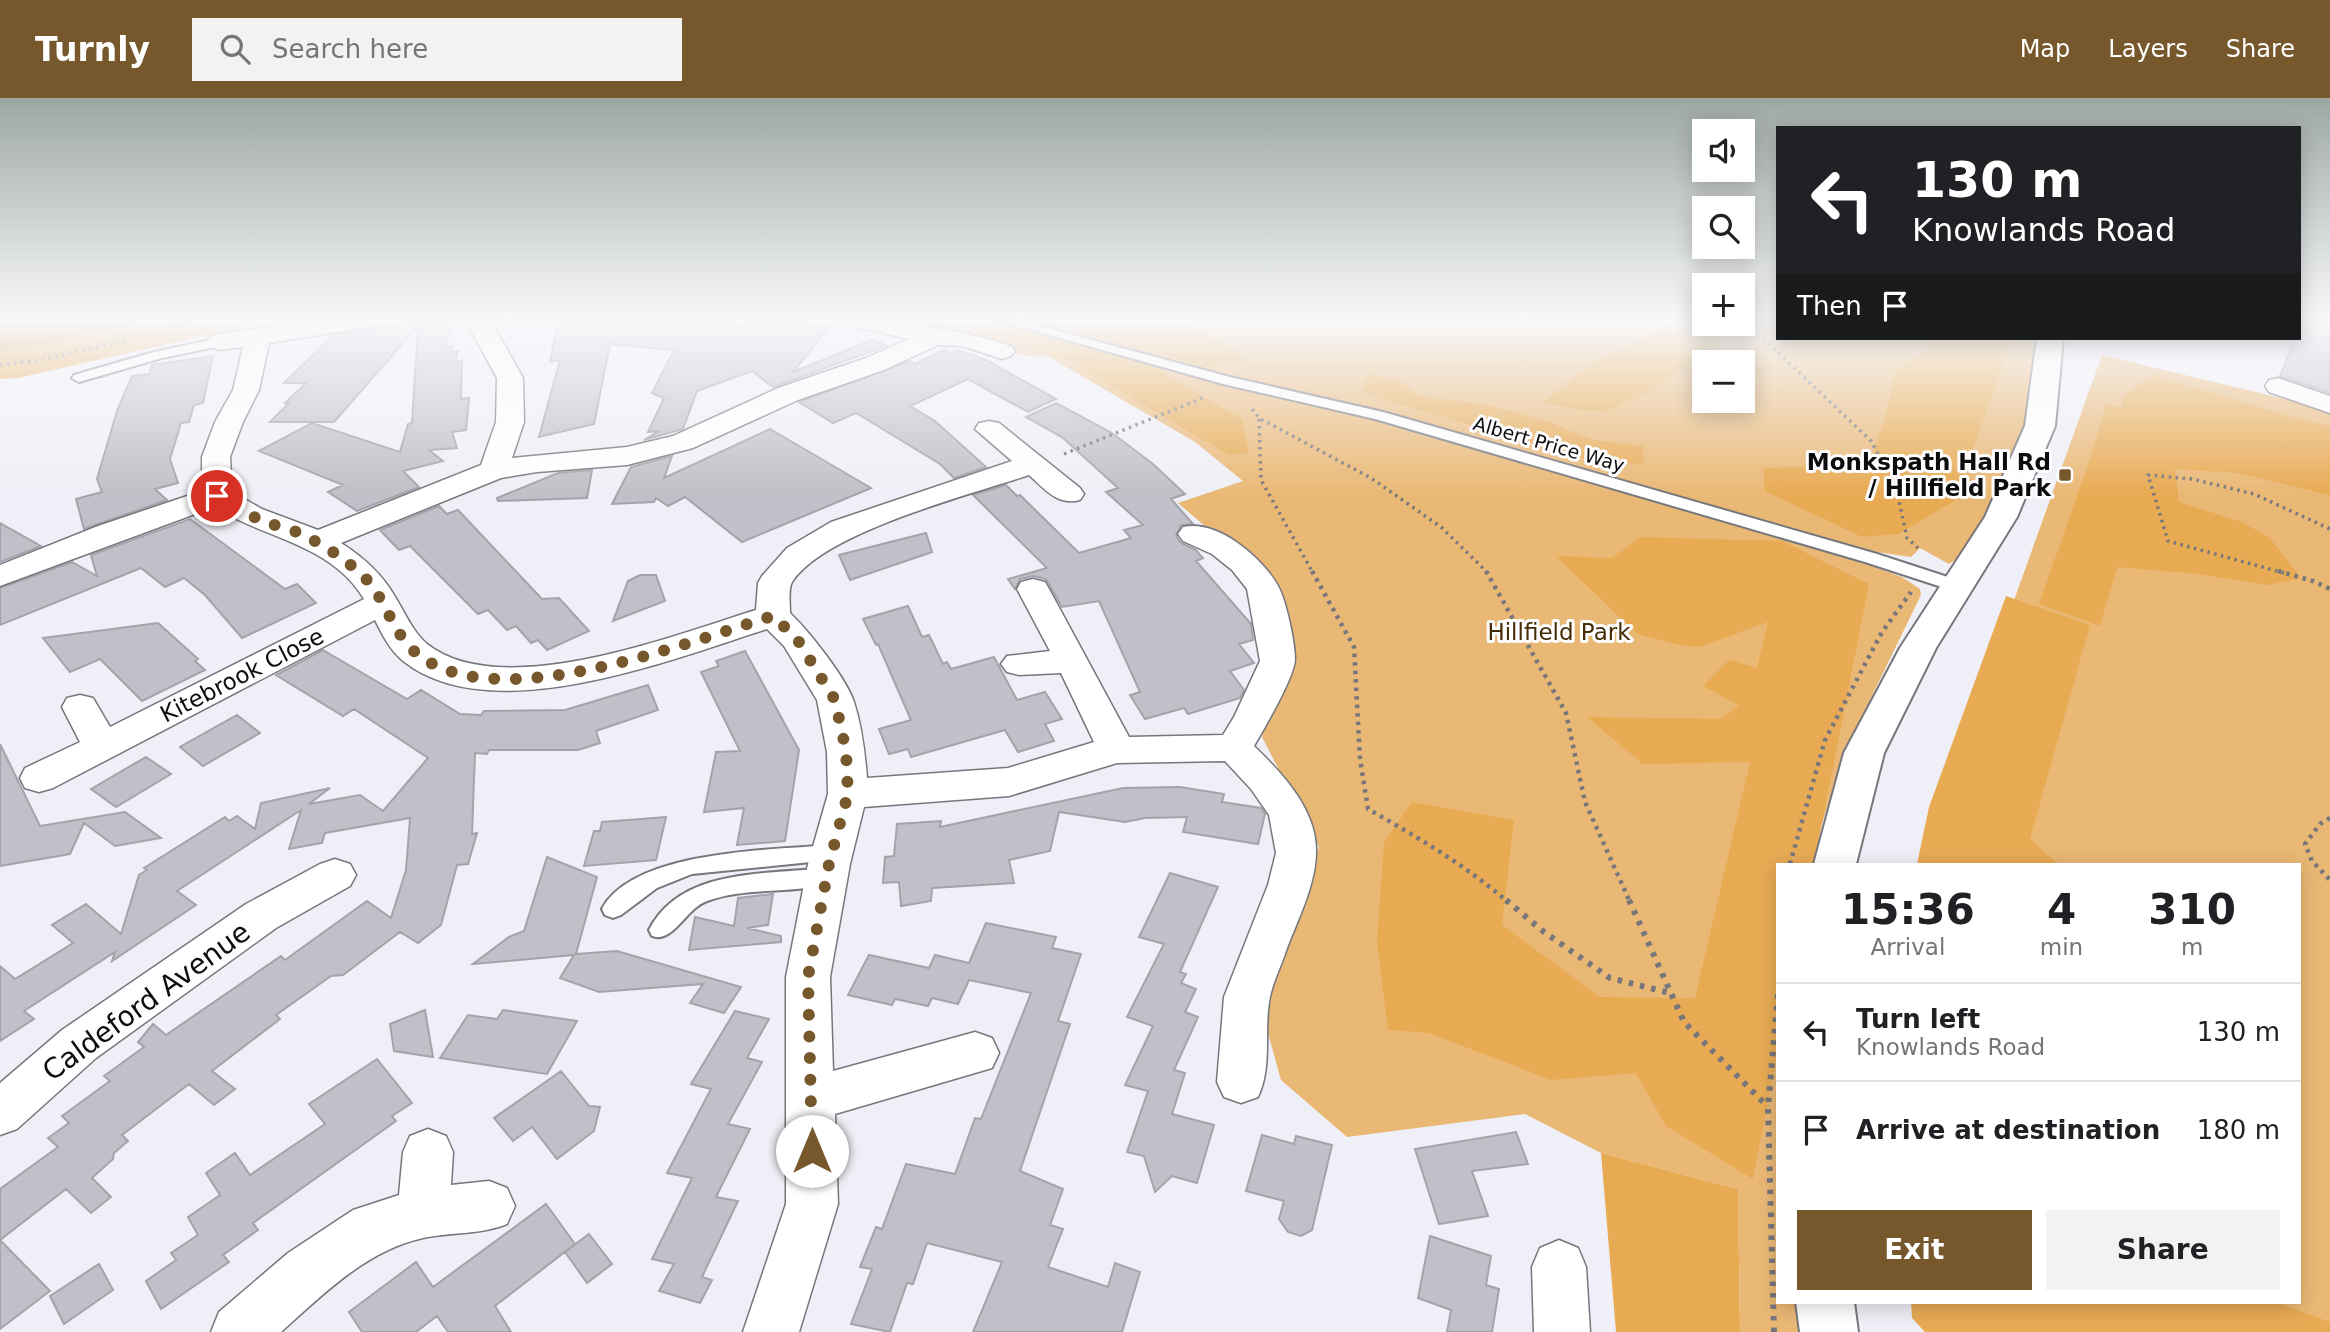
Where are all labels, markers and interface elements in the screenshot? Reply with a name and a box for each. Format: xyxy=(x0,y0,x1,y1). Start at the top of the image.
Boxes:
search box xyxy=(192,18,682,81)
text: Turnly xyxy=(35,30,150,69)
icon: search xyxy=(216,30,254,68)
text: Search here xyxy=(272,34,428,64)
text: Map xyxy=(2020,35,2070,63)
text: Layers xyxy=(2108,35,2188,63)
text: Share xyxy=(2226,35,2295,63)
map controls xyxy=(1692,119,1755,413)
button: sound xyxy=(1692,119,1755,182)
text: 130 m xyxy=(1912,152,2082,209)
icon: left xyxy=(1797,154,1888,245)
button: search xyxy=(1692,196,1755,259)
text: Knowlands Road xyxy=(1912,211,2175,249)
button: + xyxy=(1692,273,1755,336)
icon: arrive xyxy=(1876,287,1914,325)
text: Then xyxy=(1797,291,1862,321)
button: − xyxy=(1692,350,1755,413)
street label: Albert Price Way xyxy=(1471,412,1627,476)
place label: Monkspath Hall Rd / Hillfield Park xyxy=(1807,449,2052,501)
pin xyxy=(187,466,247,526)
marker: Monkspath Hall Rd / Hillfield Park xyxy=(2057,467,2073,483)
icon: arrive xyxy=(198,477,236,515)
park label: Hillfield Park xyxy=(1487,619,1631,645)
street label: Kitebrook Close xyxy=(156,623,328,727)
text: 15:36 xyxy=(1841,885,1975,934)
text: 4 xyxy=(2047,885,2076,934)
text: 310 xyxy=(2148,885,2236,934)
street label: Caldeford Avenue xyxy=(36,915,256,1088)
text: Arrival xyxy=(1871,934,1945,960)
text: min xyxy=(2040,934,2083,960)
text: m xyxy=(2181,934,2203,960)
text: Turn left xyxy=(1856,1004,1980,1034)
icon: left xyxy=(1797,1013,1835,1051)
text: 130 m xyxy=(2197,1017,2280,1047)
text: Knowlands Road xyxy=(1856,1034,2045,1060)
icon: arrive xyxy=(1797,1111,1835,1149)
position arrow xyxy=(775,1114,849,1188)
text: Arrive at destination xyxy=(1856,1115,2160,1145)
text: 180 m xyxy=(2197,1115,2280,1145)
button: Exit xyxy=(1797,1210,2032,1290)
button: Share xyxy=(2046,1210,2280,1290)

